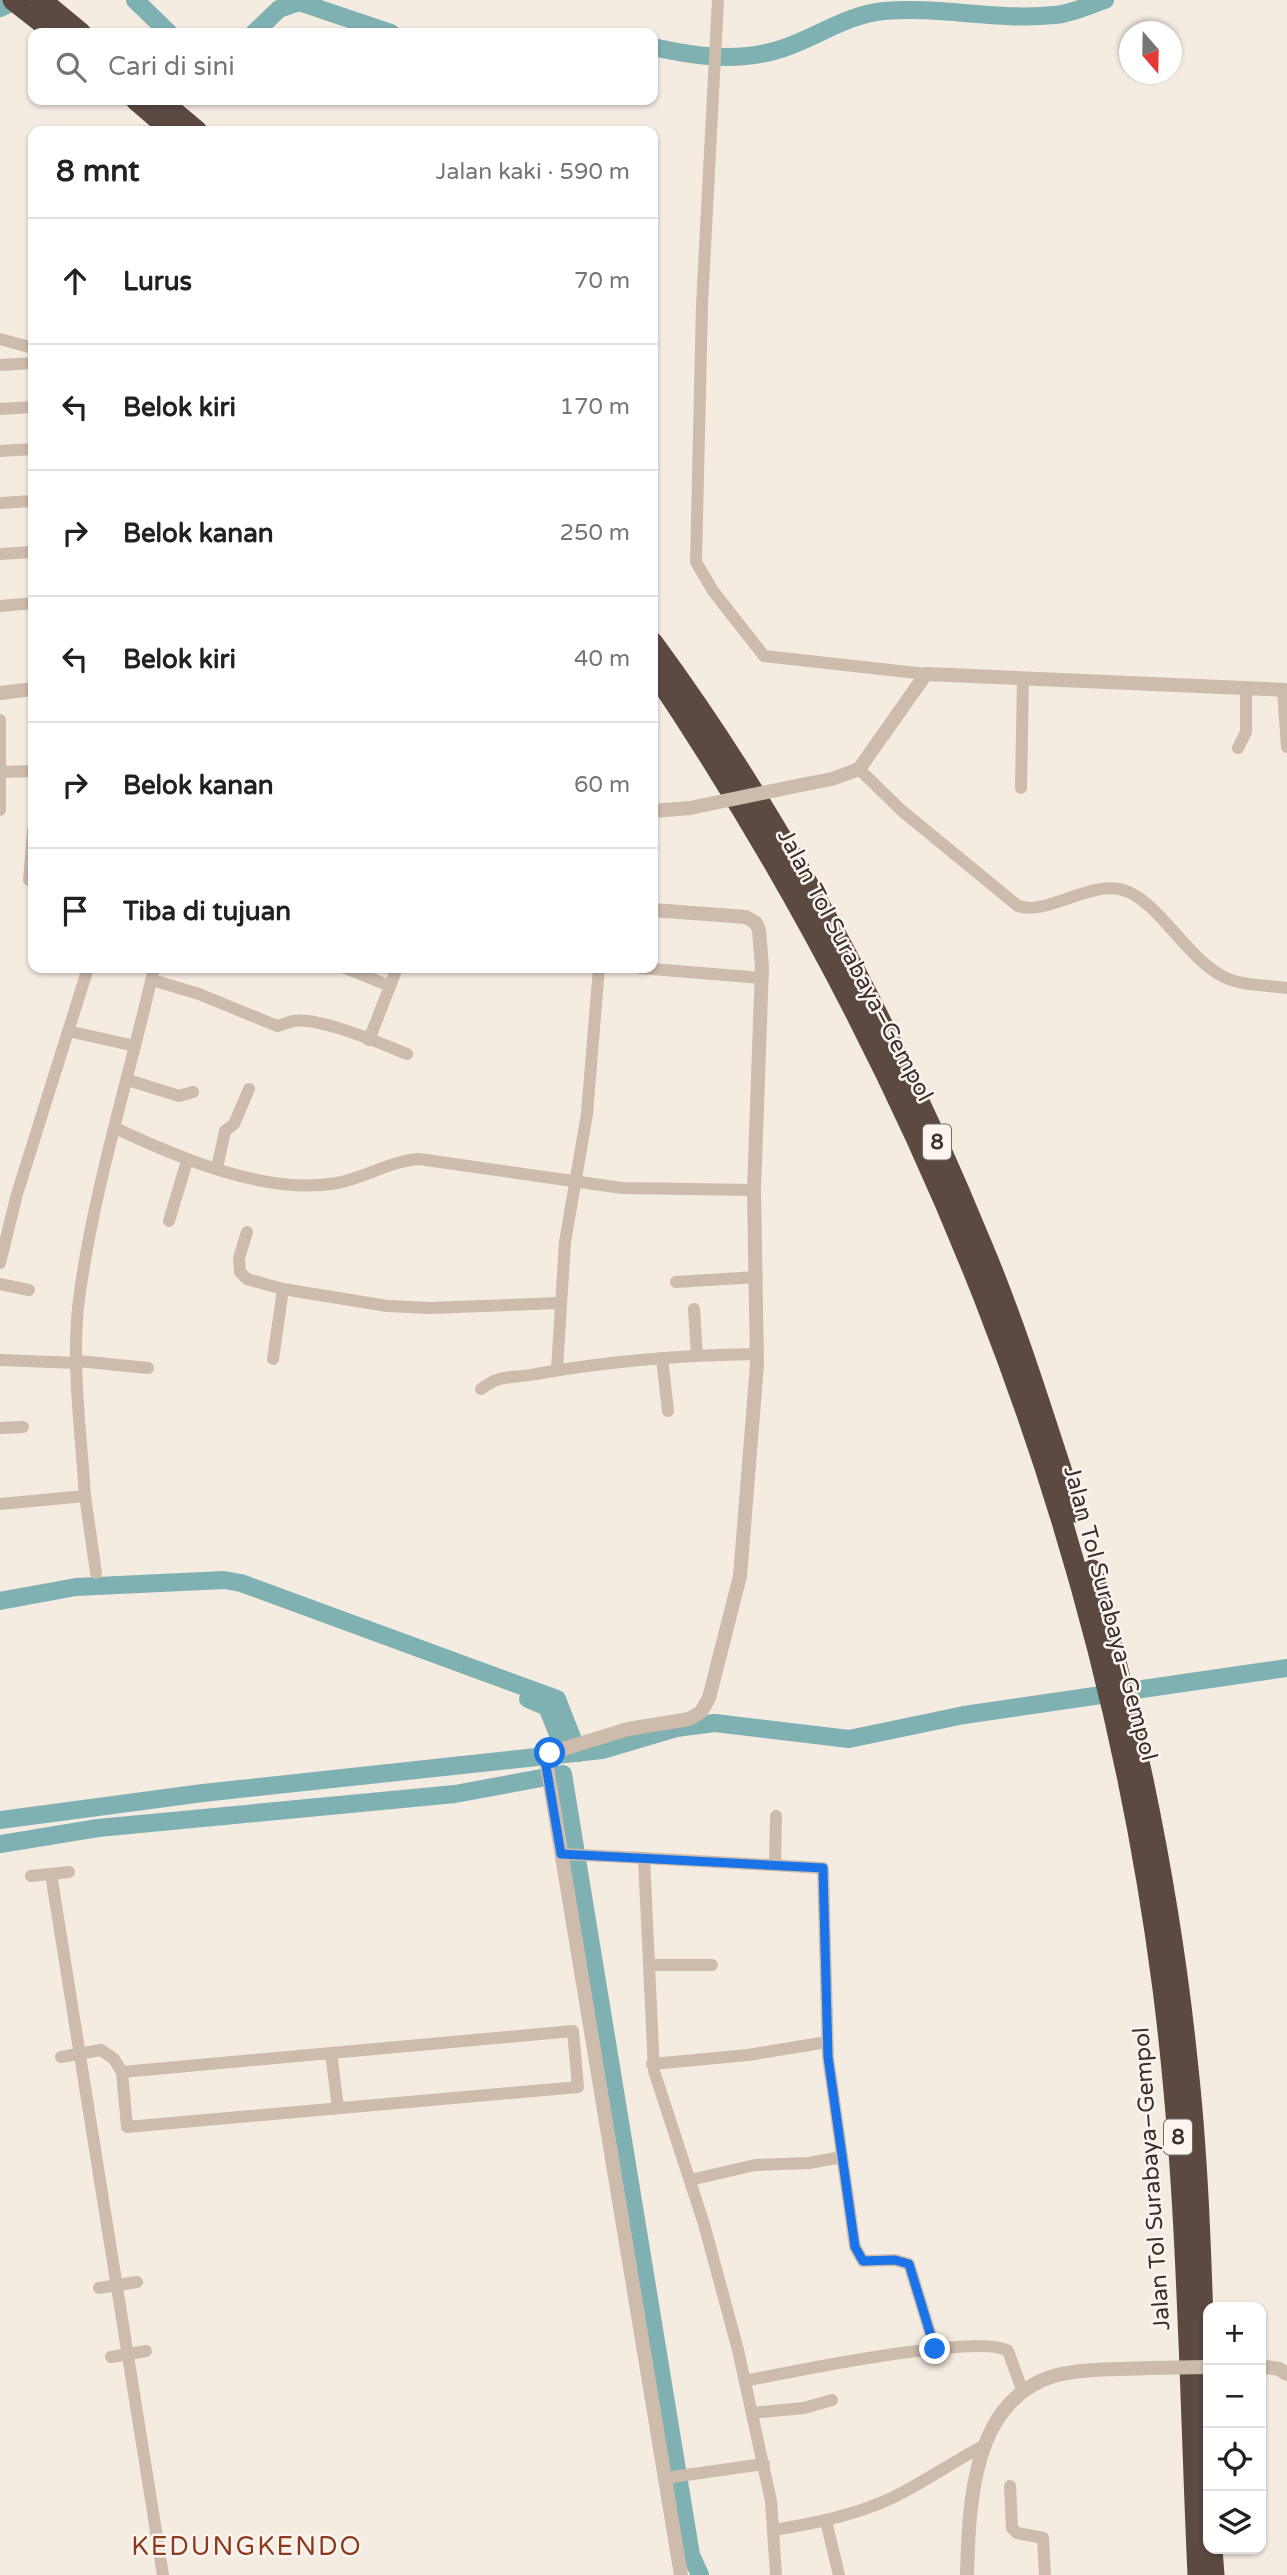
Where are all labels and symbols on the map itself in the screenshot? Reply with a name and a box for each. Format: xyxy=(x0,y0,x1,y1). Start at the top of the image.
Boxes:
north arrow xyxy=(1119,21,1182,84)
street label: Jalan Tol Surabaya–Gempol xyxy=(771,825,939,1106)
road number: 8 xyxy=(923,1124,951,1160)
street label: Jalan Tol Surabaya–Gempol xyxy=(1057,1463,1163,1764)
route start xyxy=(534,1737,565,1768)
street label: Jalan Tol Surabaya–Gempol xyxy=(1127,2026,1177,2332)
road number: 8 xyxy=(1164,2120,1192,2154)
route end xyxy=(919,2333,950,2364)
district label: KEDUNGKENDO xyxy=(131,2531,363,2562)

